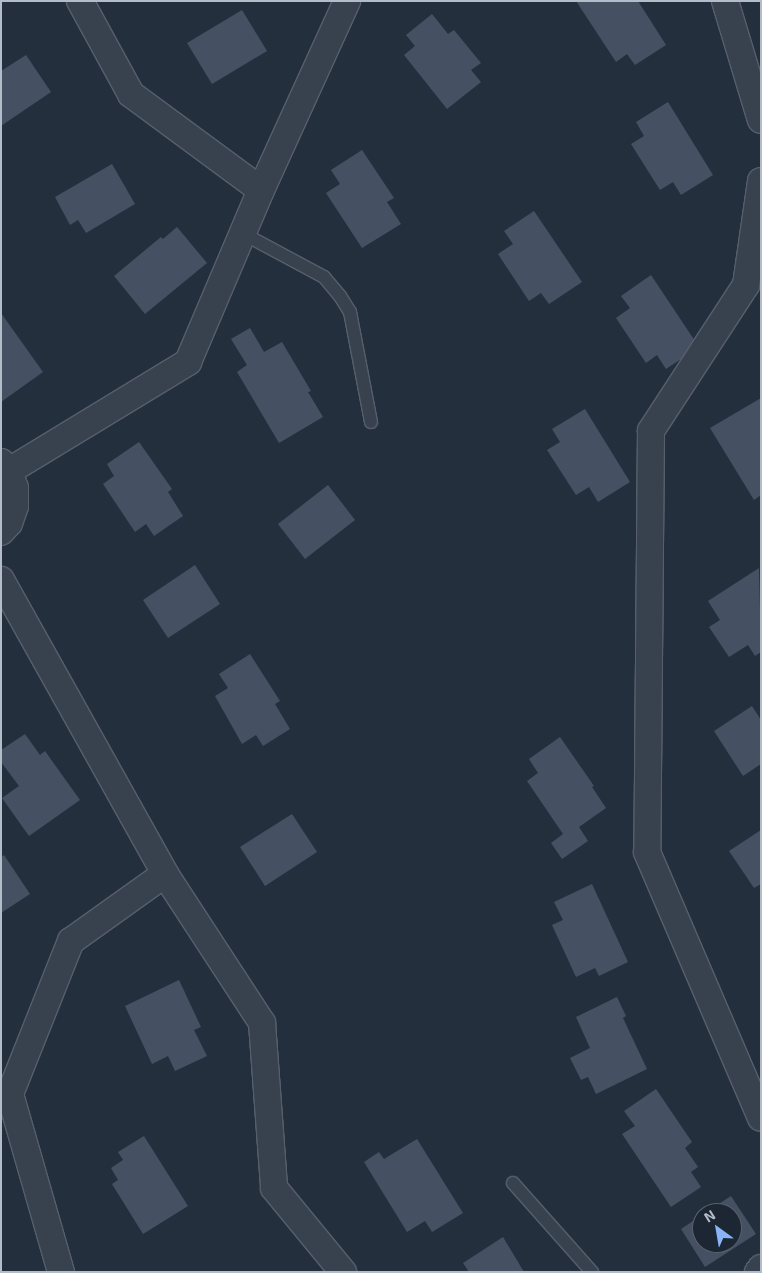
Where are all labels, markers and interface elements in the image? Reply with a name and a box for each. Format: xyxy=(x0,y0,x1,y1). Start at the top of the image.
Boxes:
north arrow xyxy=(692,1203,742,1253)
text: N xyxy=(701,1206,718,1226)

